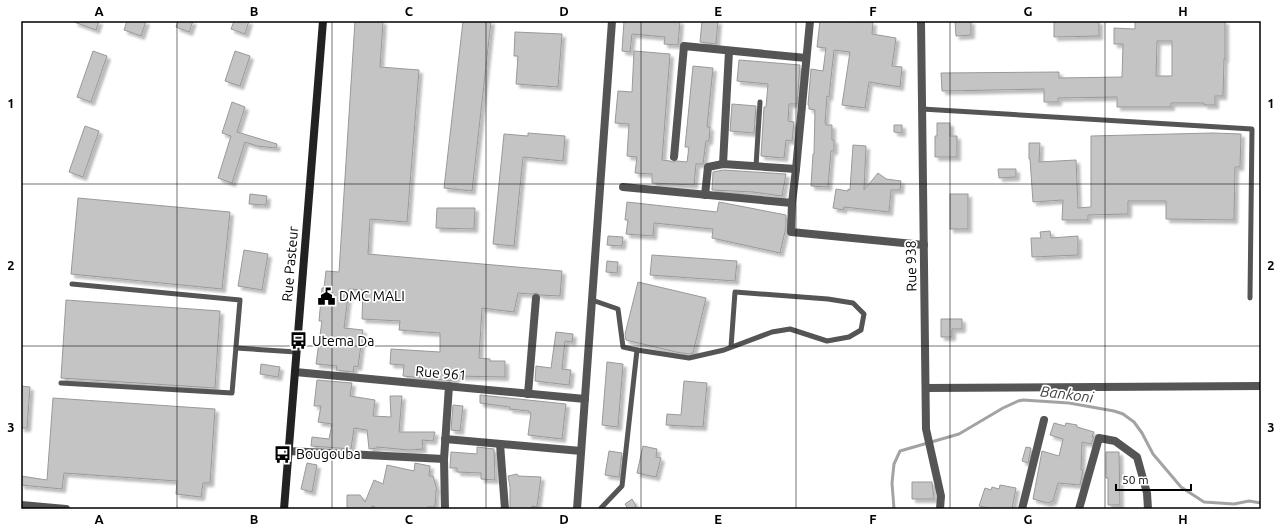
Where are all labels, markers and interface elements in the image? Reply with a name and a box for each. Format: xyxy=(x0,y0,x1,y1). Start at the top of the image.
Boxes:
text: A xyxy=(94,4,104,18)
text: B xyxy=(250,4,259,18)
text: C xyxy=(405,4,414,18)
text: D xyxy=(559,4,569,18)
text: E xyxy=(714,4,722,18)
text: F xyxy=(869,4,877,18)
text: G xyxy=(1024,4,1033,18)
text: H xyxy=(1178,4,1188,18)
text: 1 xyxy=(7,96,15,110)
text: 1 xyxy=(1267,96,1275,110)
street label: Rue Pasteur xyxy=(279,225,301,302)
street label: Rue 938 xyxy=(903,240,919,292)
text: 2 xyxy=(7,258,15,272)
text: 2 xyxy=(1267,258,1275,272)
public building icon: DMC MALI xyxy=(316,286,336,306)
place label: DMC MALI xyxy=(339,288,405,304)
bus stop icon: Utema Da xyxy=(289,331,309,351)
place label: Utema Da xyxy=(312,333,374,349)
street label: Rue 961 xyxy=(415,363,467,383)
water label: Bankoni xyxy=(1039,382,1096,406)
text: 3 xyxy=(7,420,15,434)
text: 3 xyxy=(1267,420,1275,434)
bus stop icon: Bougouba xyxy=(273,444,293,464)
place label: Bougouba xyxy=(296,446,361,462)
scale bar xyxy=(1116,466,1191,492)
text: 50 m xyxy=(1122,473,1149,486)
text: A xyxy=(94,512,104,526)
text: B xyxy=(250,512,259,526)
text: C xyxy=(405,512,414,526)
text: D xyxy=(559,512,569,526)
text: E xyxy=(714,512,722,526)
text: F xyxy=(869,512,877,526)
text: G xyxy=(1024,512,1033,526)
text: H xyxy=(1178,512,1188,526)

